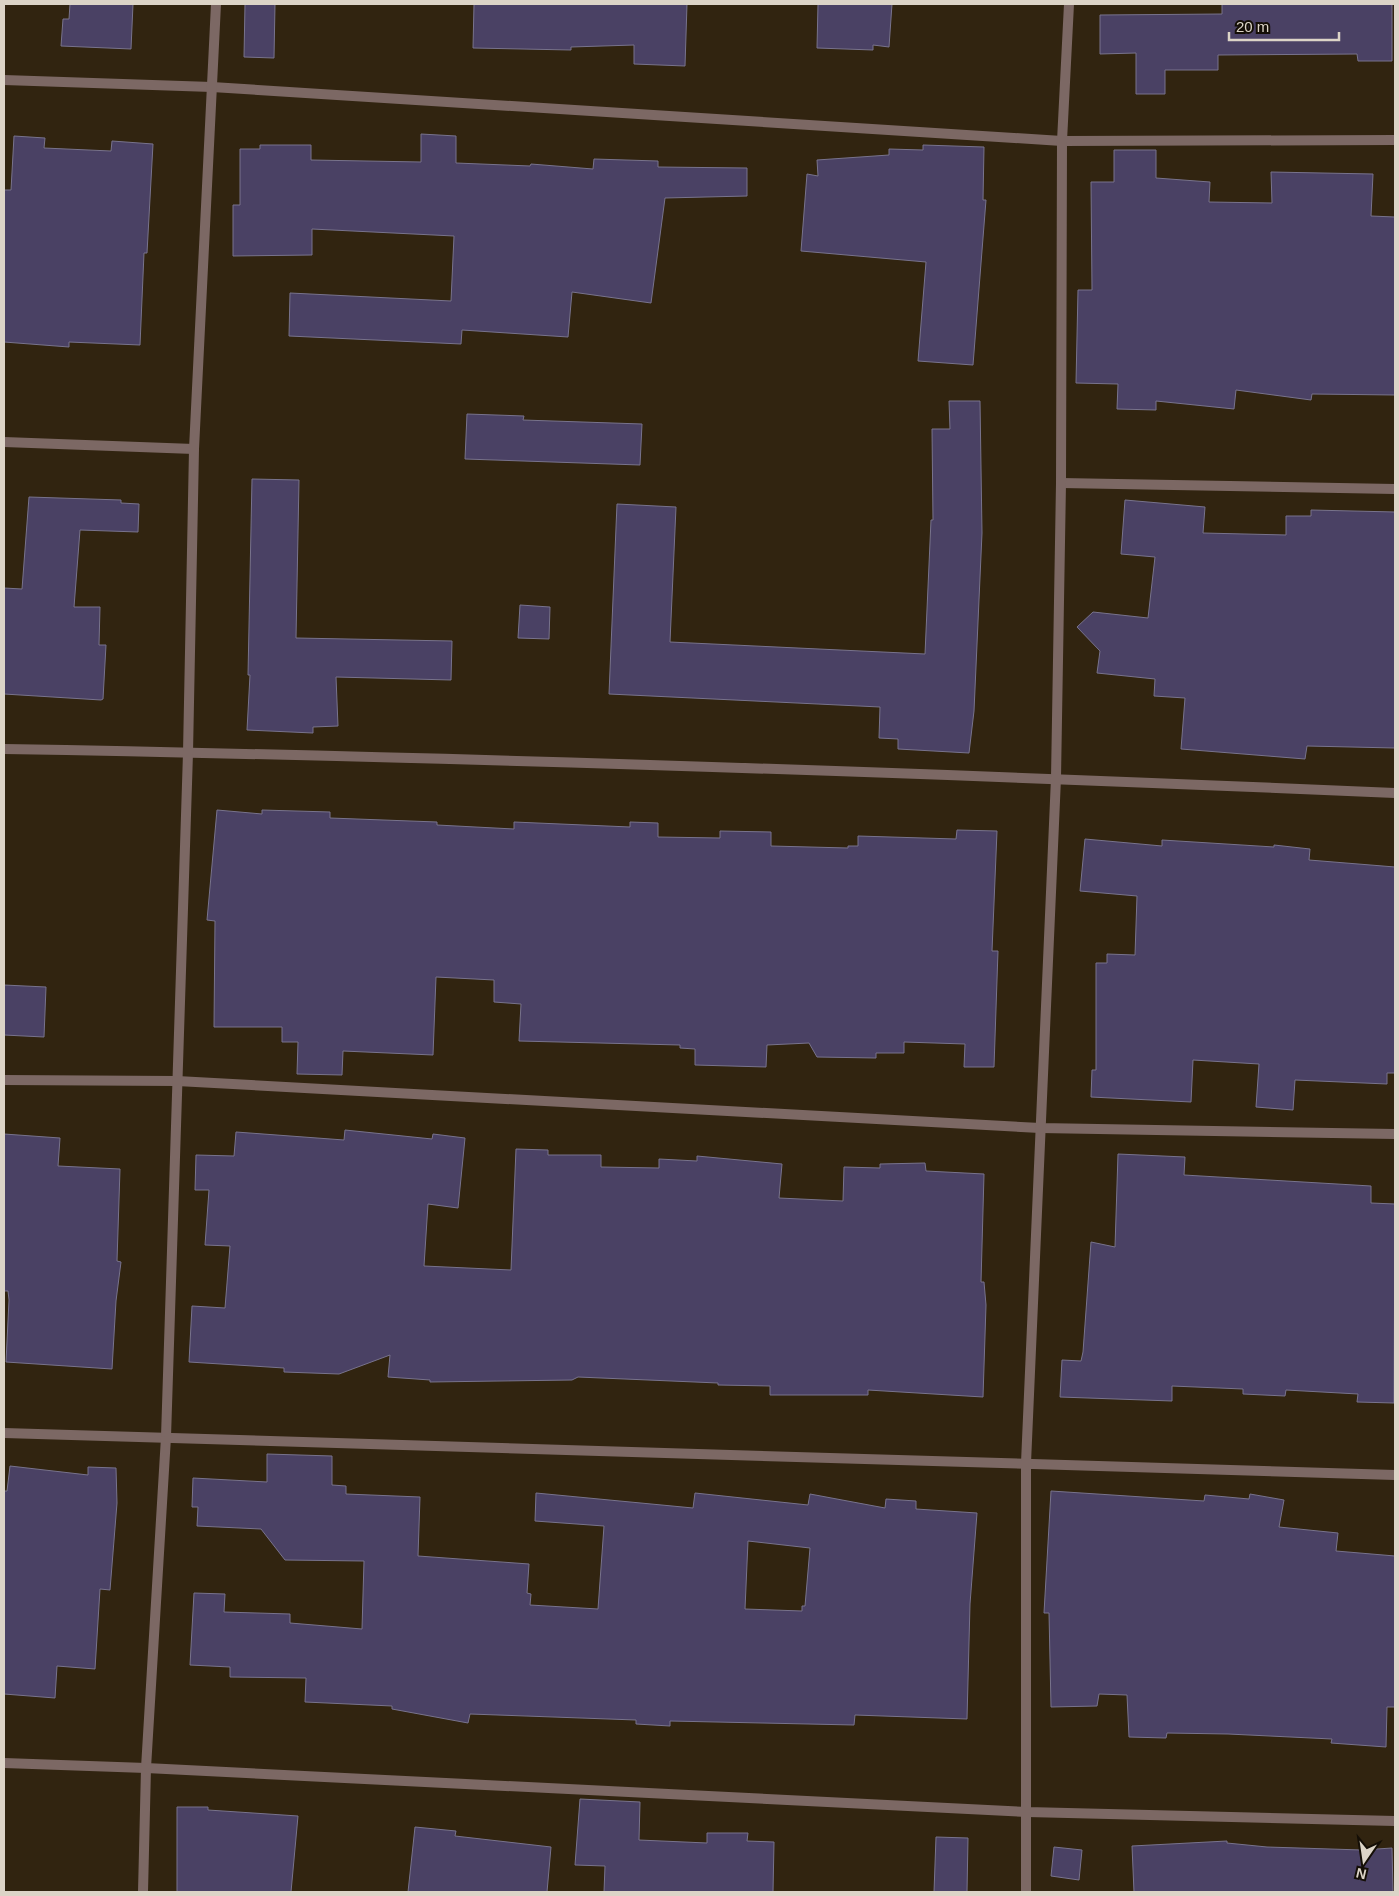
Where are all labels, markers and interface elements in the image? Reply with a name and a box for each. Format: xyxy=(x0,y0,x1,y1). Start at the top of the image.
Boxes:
scale bar xyxy=(1229,10,1339,42)
text: 20 m xyxy=(1236,18,1269,35)
north arrow xyxy=(1339,1836,1389,1886)
text: N xyxy=(1354,1865,1368,1883)

